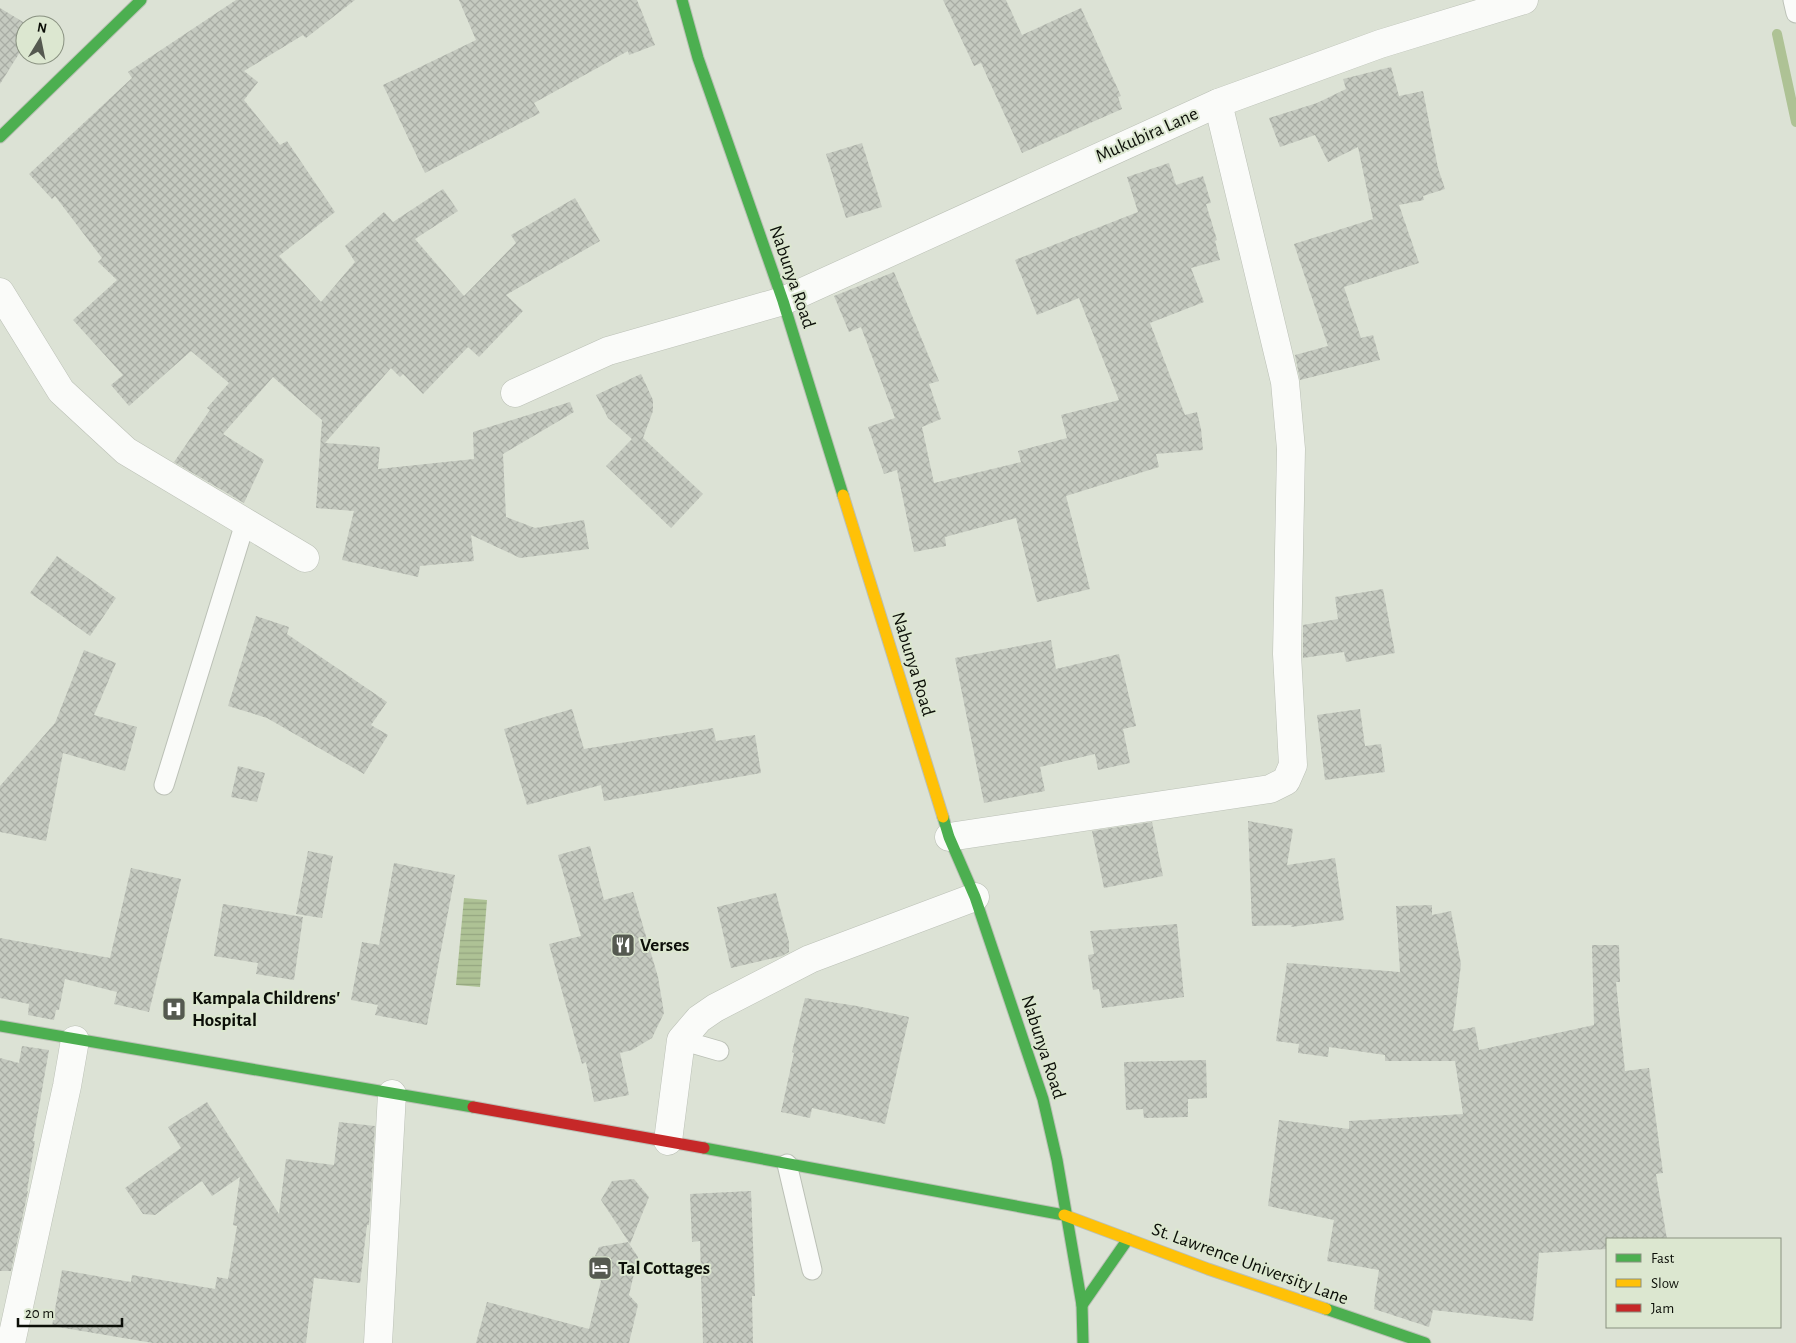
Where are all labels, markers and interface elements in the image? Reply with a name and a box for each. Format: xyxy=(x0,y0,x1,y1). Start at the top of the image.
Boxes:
north arrow xyxy=(15,15,65,65)
text: N xyxy=(36,20,48,36)
street label: Mukubira Lane xyxy=(1093,104,1201,166)
street label: Nabunya Road xyxy=(766,223,819,331)
street label: Nabunya Road xyxy=(888,610,938,718)
restaurant icon: Verses xyxy=(610,932,636,958)
place label: Verses xyxy=(640,936,689,955)
place label: Kampala Childrens' Hospital xyxy=(192,989,340,1030)
street label: Nabunya Road xyxy=(1017,993,1069,1101)
hospital icon: Kampala Childrens' Hospital xyxy=(161,996,187,1022)
street label: St. Lawrence University Lane xyxy=(1149,1220,1351,1308)
legend xyxy=(1606,1238,1781,1328)
text: Fast xyxy=(1651,1251,1675,1266)
hotel icon: Tal Cottages xyxy=(587,1255,613,1281)
place label: Tal Cottages xyxy=(618,1259,710,1278)
text: Slow xyxy=(1651,1276,1679,1291)
scale bar xyxy=(18,1296,121,1328)
text: Jam xyxy=(1651,1301,1674,1316)
text: 20 m xyxy=(25,1306,54,1321)

